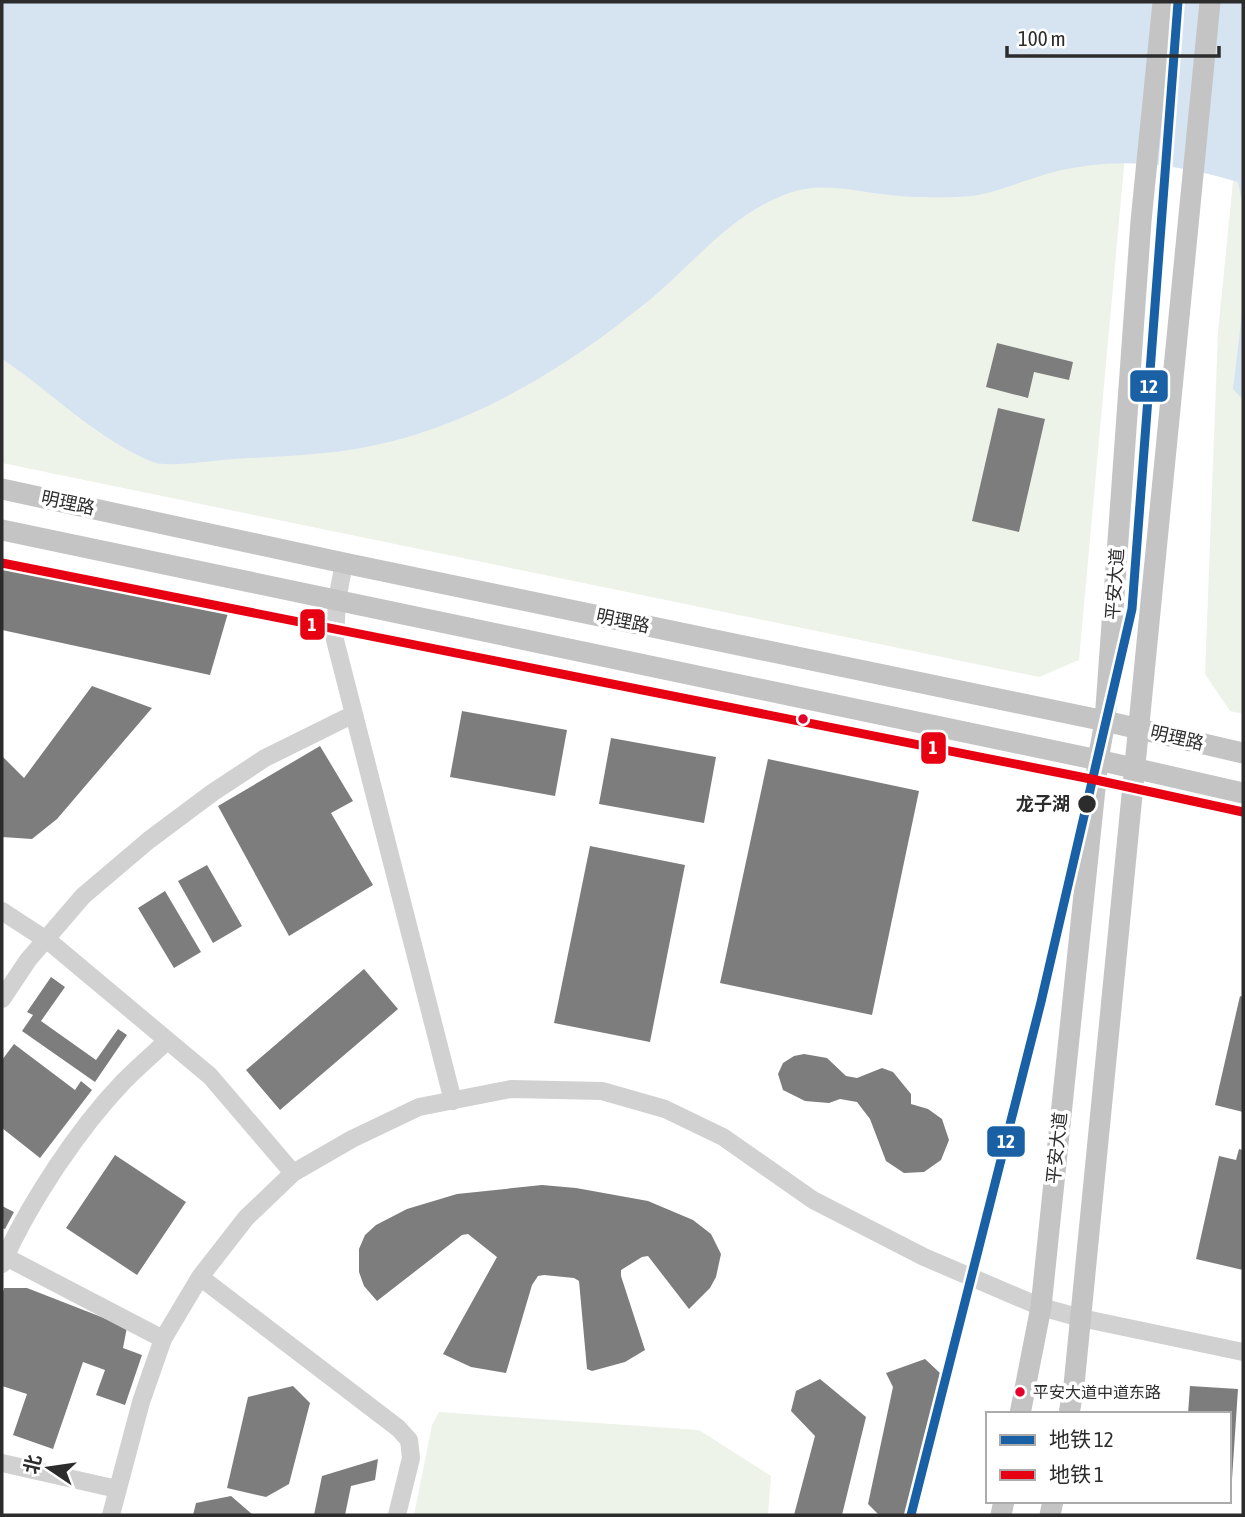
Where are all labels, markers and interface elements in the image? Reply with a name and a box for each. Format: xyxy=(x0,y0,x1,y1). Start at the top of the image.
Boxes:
scale bar xyxy=(1007,14,1219,58)
text: 100 m xyxy=(1018,26,1066,50)
line badge: 12 xyxy=(1129,369,1169,403)
text: 12 xyxy=(1140,375,1158,397)
street label: 明理路 xyxy=(40,487,97,518)
street label: 平安大道 xyxy=(1102,547,1127,621)
street label: 明理路 xyxy=(595,605,652,636)
line badge: 1 xyxy=(299,608,326,641)
text: 1 xyxy=(308,613,317,635)
unlabelled marker xyxy=(796,712,810,726)
street label: 明理路 xyxy=(1148,721,1206,754)
line badge: 1 xyxy=(920,731,947,765)
text: 1 xyxy=(929,736,938,758)
place label: 龙子湖 xyxy=(1016,793,1070,814)
marker: 龙子湖 xyxy=(1076,793,1098,815)
street label: 平安大道 xyxy=(1042,1111,1071,1185)
line badge: 12 xyxy=(986,1125,1026,1158)
text: 12 xyxy=(997,1130,1015,1152)
place label: 平安大道中道东路 xyxy=(1033,1383,1161,1401)
marker: 平安大道中道东路 xyxy=(1013,1385,1027,1399)
legend xyxy=(986,1412,1231,1503)
text: 地铁 12 xyxy=(1049,1427,1114,1451)
north arrow xyxy=(14,1433,84,1503)
text: 北 xyxy=(20,1452,45,1476)
text: 地铁 1 xyxy=(1049,1462,1104,1486)

